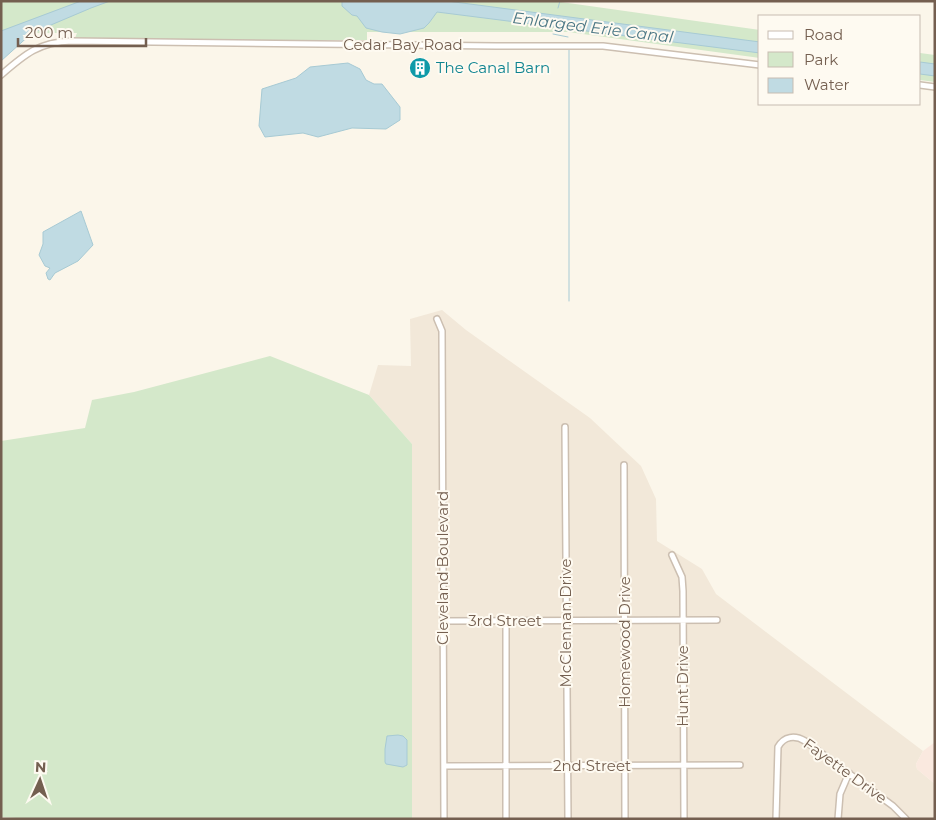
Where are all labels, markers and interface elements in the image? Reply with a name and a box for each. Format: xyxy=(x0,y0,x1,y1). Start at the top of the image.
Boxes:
water label: Enlarged Erie Canal xyxy=(512,8,675,47)
scale bar xyxy=(18,15,145,47)
legend xyxy=(758,15,921,105)
text: 200 m xyxy=(25,23,73,42)
text: Road xyxy=(804,25,843,44)
street label: Cedar Bay Road xyxy=(343,35,463,54)
text: Park xyxy=(804,50,838,69)
building icon: The Canal Barn xyxy=(408,56,432,80)
place label: The Canal Barn xyxy=(436,58,550,77)
text: Water xyxy=(804,75,850,94)
street label: Cleveland Boulevard xyxy=(433,491,452,645)
street label: McClennan Drive xyxy=(556,559,575,688)
street label: Homewood Drive xyxy=(615,576,634,708)
street label: 3rd Street xyxy=(468,611,542,630)
street label: Hunt Drive xyxy=(673,645,692,727)
street label: Fayette Drive xyxy=(800,734,891,807)
north arrow xyxy=(15,755,65,805)
street label: 2nd Street xyxy=(553,756,631,775)
text: N xyxy=(35,758,47,776)

